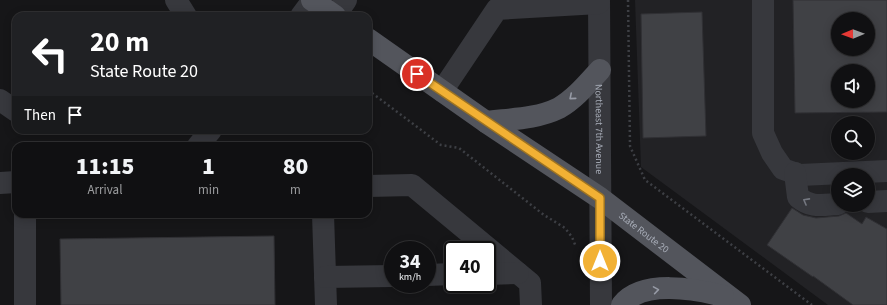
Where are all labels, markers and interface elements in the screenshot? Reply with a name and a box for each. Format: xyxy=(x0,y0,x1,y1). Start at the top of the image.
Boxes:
north arrow xyxy=(831,12,875,56)
map controls xyxy=(831,12,875,212)
text: 20 m xyxy=(90,22,149,62)
icon: left xyxy=(24,28,76,80)
pin xyxy=(400,57,434,91)
text: State Route 20 xyxy=(90,59,198,84)
icon: arrive xyxy=(406,63,428,85)
button: sound xyxy=(831,64,875,108)
street label: Northeast 7th Avenue xyxy=(592,84,606,174)
one-way arrow xyxy=(570,93,577,100)
icon: arrive xyxy=(64,104,86,126)
text: Then xyxy=(24,105,56,126)
button: search xyxy=(831,116,875,160)
text: 11:15 xyxy=(76,149,134,184)
text: 1 xyxy=(202,149,215,184)
text: 80 xyxy=(283,149,308,184)
button: layers xyxy=(831,168,875,212)
text: Arrival xyxy=(88,181,122,199)
text: min xyxy=(198,181,219,199)
text: m xyxy=(290,181,301,199)
one-way arrow xyxy=(803,199,810,206)
street label: State Route 20 xyxy=(616,209,672,256)
position arrow xyxy=(579,240,621,282)
speed limit sign: 40 xyxy=(444,241,496,293)
text: 34 xyxy=(399,248,421,276)
text: km/h xyxy=(399,270,421,284)
one-way arrow xyxy=(653,286,659,295)

